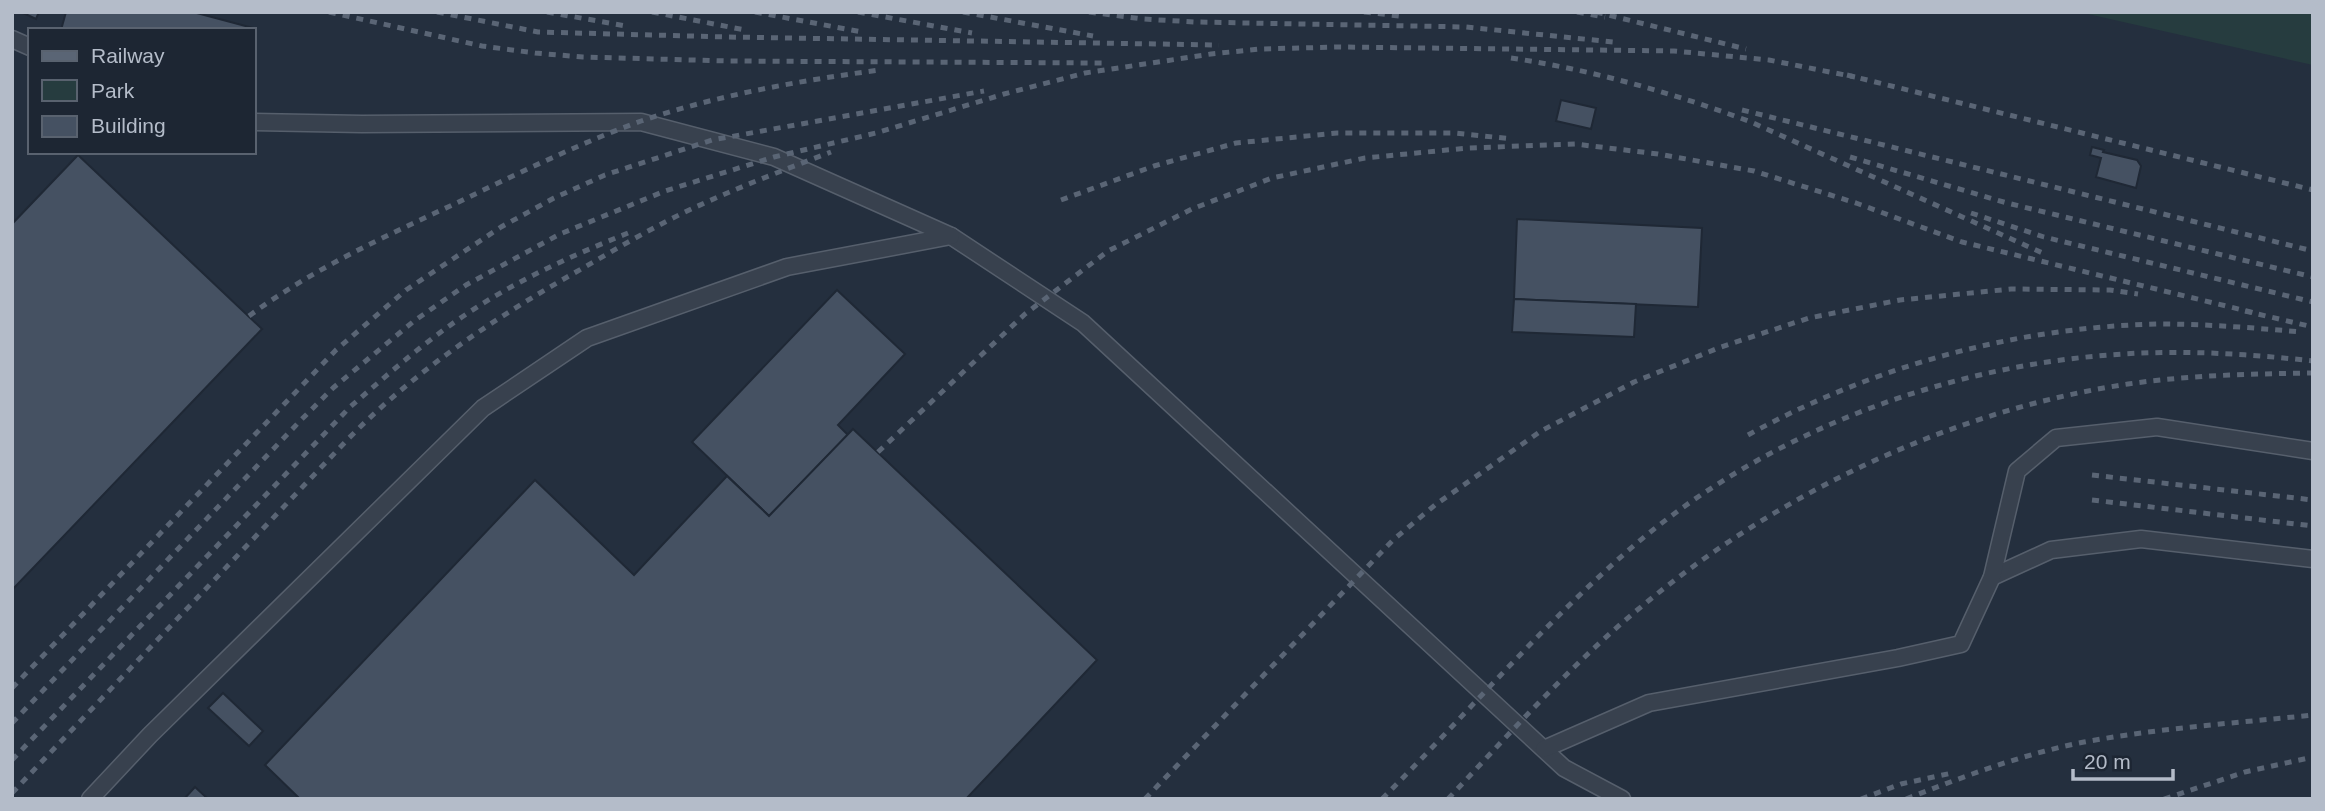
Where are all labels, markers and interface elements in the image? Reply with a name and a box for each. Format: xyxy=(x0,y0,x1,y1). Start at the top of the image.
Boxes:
legend xyxy=(28,28,256,154)
text: Railway xyxy=(91,44,165,67)
text: Park xyxy=(91,79,135,102)
text: Building xyxy=(91,114,166,137)
scale bar xyxy=(2073,738,2173,782)
text: 20 m xyxy=(2084,750,2131,773)

